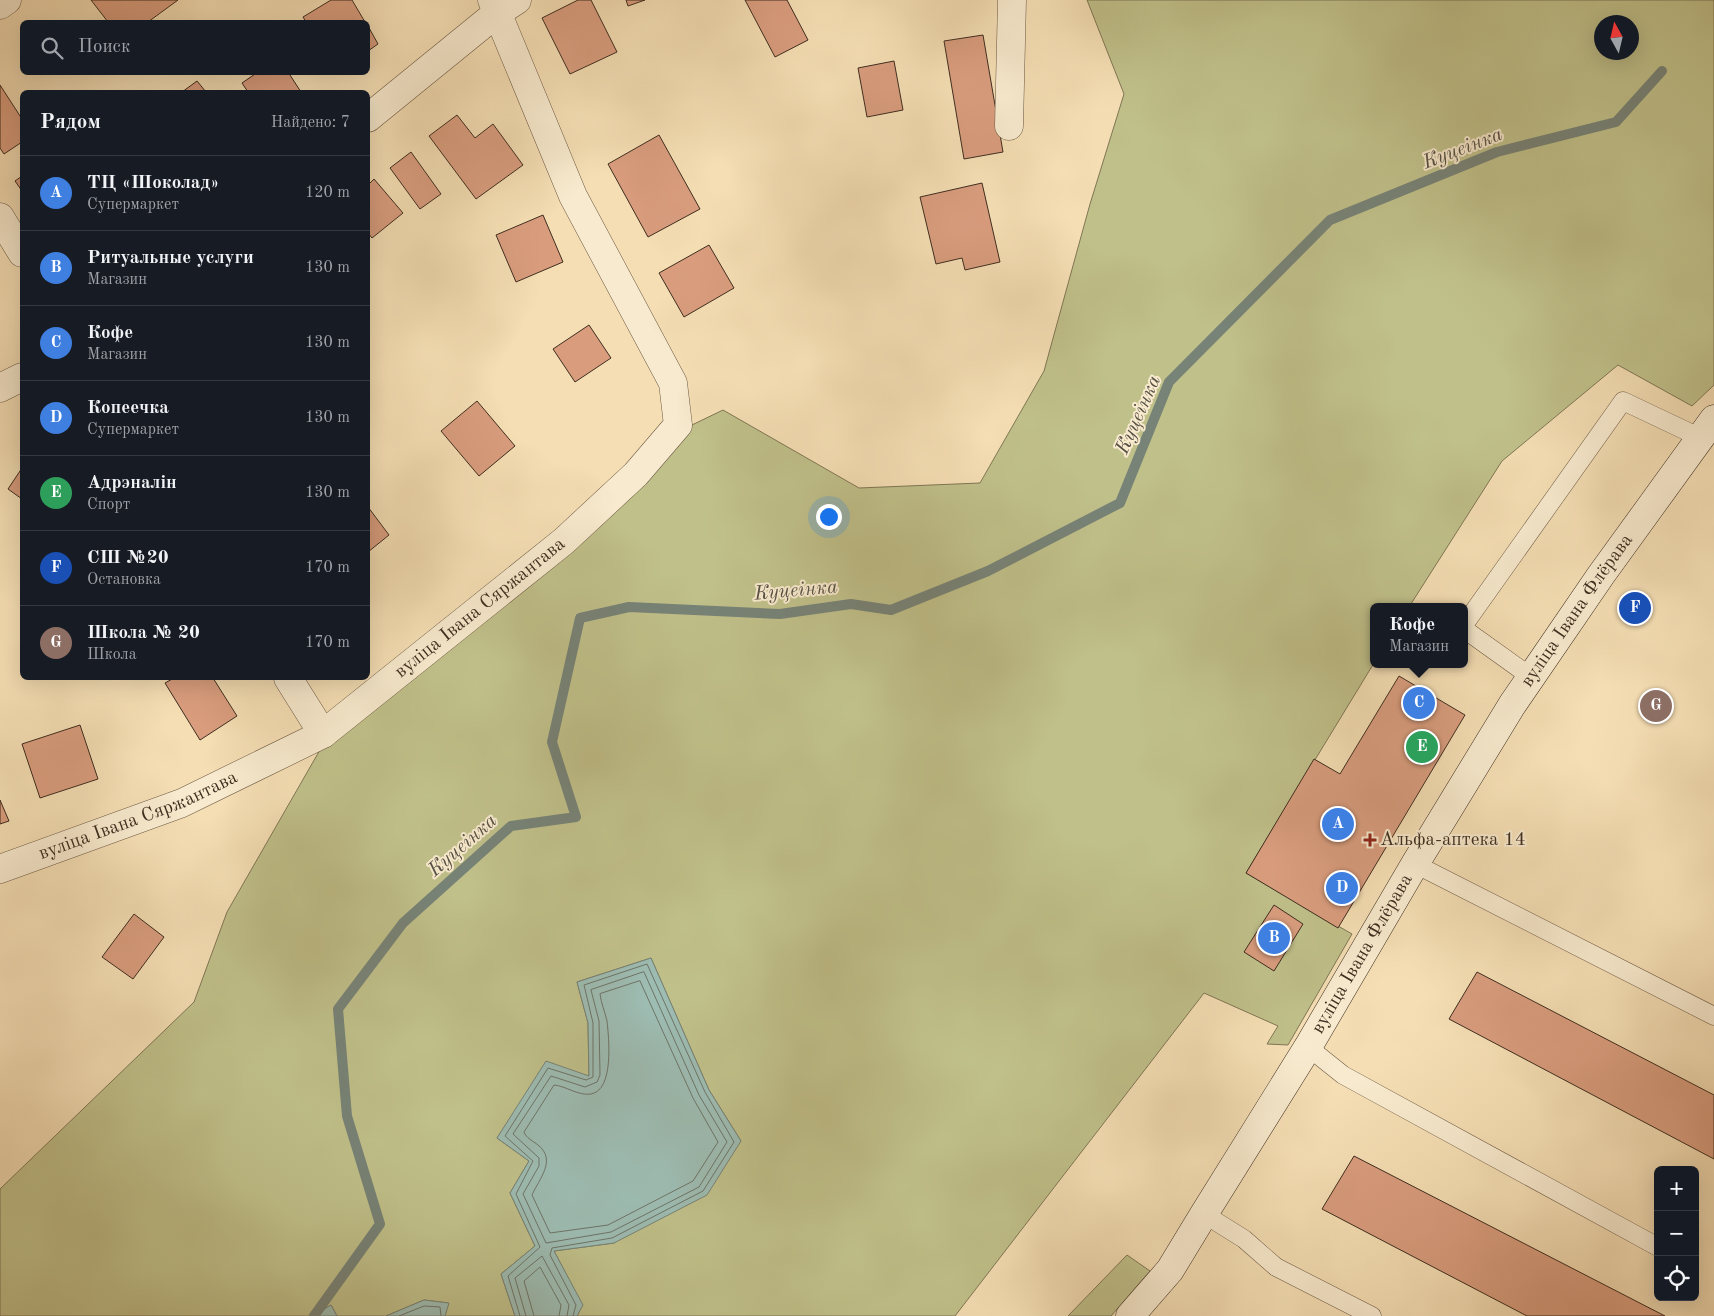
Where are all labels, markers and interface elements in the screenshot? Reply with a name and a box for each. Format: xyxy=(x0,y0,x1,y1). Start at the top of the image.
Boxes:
north arrow xyxy=(1594,15,1639,60)
search box xyxy=(20,20,370,75)
icon: search xyxy=(38,34,66,62)
text: Поиск xyxy=(78,38,130,57)
text: Рядом xyxy=(40,112,101,133)
text: Найдено: 7 xyxy=(271,115,350,131)
water label: Куцеінка xyxy=(1419,125,1506,174)
text: ТЦ «Шоколад» xyxy=(87,174,219,193)
text: A xyxy=(50,185,62,201)
text: 120 m xyxy=(305,185,350,201)
text: Супермаркет xyxy=(87,197,179,213)
text: Ритуальные услуги xyxy=(87,249,254,268)
text: B xyxy=(50,260,62,276)
text: 130 m xyxy=(305,260,350,276)
text: Магазин xyxy=(87,272,147,288)
text: Кофе xyxy=(87,324,133,343)
text: C xyxy=(51,335,61,351)
text: 130 m xyxy=(305,335,350,351)
text: Магазин xyxy=(87,347,147,363)
water label: Куцеінка xyxy=(1112,372,1165,458)
text: Копеечка xyxy=(87,399,169,418)
text: D xyxy=(50,410,62,426)
text: 130 m xyxy=(305,410,350,426)
text: Супермаркет xyxy=(87,422,179,438)
text: Адрэналін xyxy=(87,474,177,493)
text: E xyxy=(50,485,62,501)
text: 130 m xyxy=(305,485,350,501)
text: Спорт xyxy=(87,497,130,513)
your location xyxy=(816,504,842,530)
street label: вуліца Івана Флёрава xyxy=(1518,530,1637,691)
street label: вуліца Івана Сяржантава xyxy=(392,534,569,682)
text: СШ №20 xyxy=(87,549,169,568)
text: F xyxy=(51,560,61,576)
text: 170 m xyxy=(305,560,350,576)
text: Остановка xyxy=(87,572,161,588)
water label: Куцеінка xyxy=(752,577,839,605)
pin: F xyxy=(1619,589,1651,627)
popup xyxy=(1370,603,1468,668)
text: Кофе xyxy=(1389,616,1435,635)
text: Школа № 20 xyxy=(87,624,200,643)
text: G xyxy=(50,635,62,651)
text: 170 m xyxy=(305,635,350,651)
text: Магазин xyxy=(1389,639,1449,655)
text: Школа xyxy=(87,647,137,663)
pin: C xyxy=(1403,684,1435,722)
pin: G xyxy=(1640,687,1672,725)
pin: E xyxy=(1406,728,1438,766)
street label: вуліца Івана Сяржантава xyxy=(36,768,241,864)
pin: A xyxy=(1322,805,1354,843)
water label: Куцеінка xyxy=(424,811,501,882)
place label: Альфа-аптека 14 xyxy=(1380,831,1526,850)
marker: Альфа-аптека 14 xyxy=(1364,834,1376,846)
pin: D xyxy=(1326,869,1358,907)
street label: вуліца Івана Флёрава xyxy=(1308,870,1417,1037)
pin: B xyxy=(1258,919,1290,957)
map controls xyxy=(1654,1166,1699,1301)
button: + xyxy=(1654,1166,1699,1211)
button: − xyxy=(1654,1211,1699,1256)
button: locate xyxy=(1654,1256,1699,1301)

